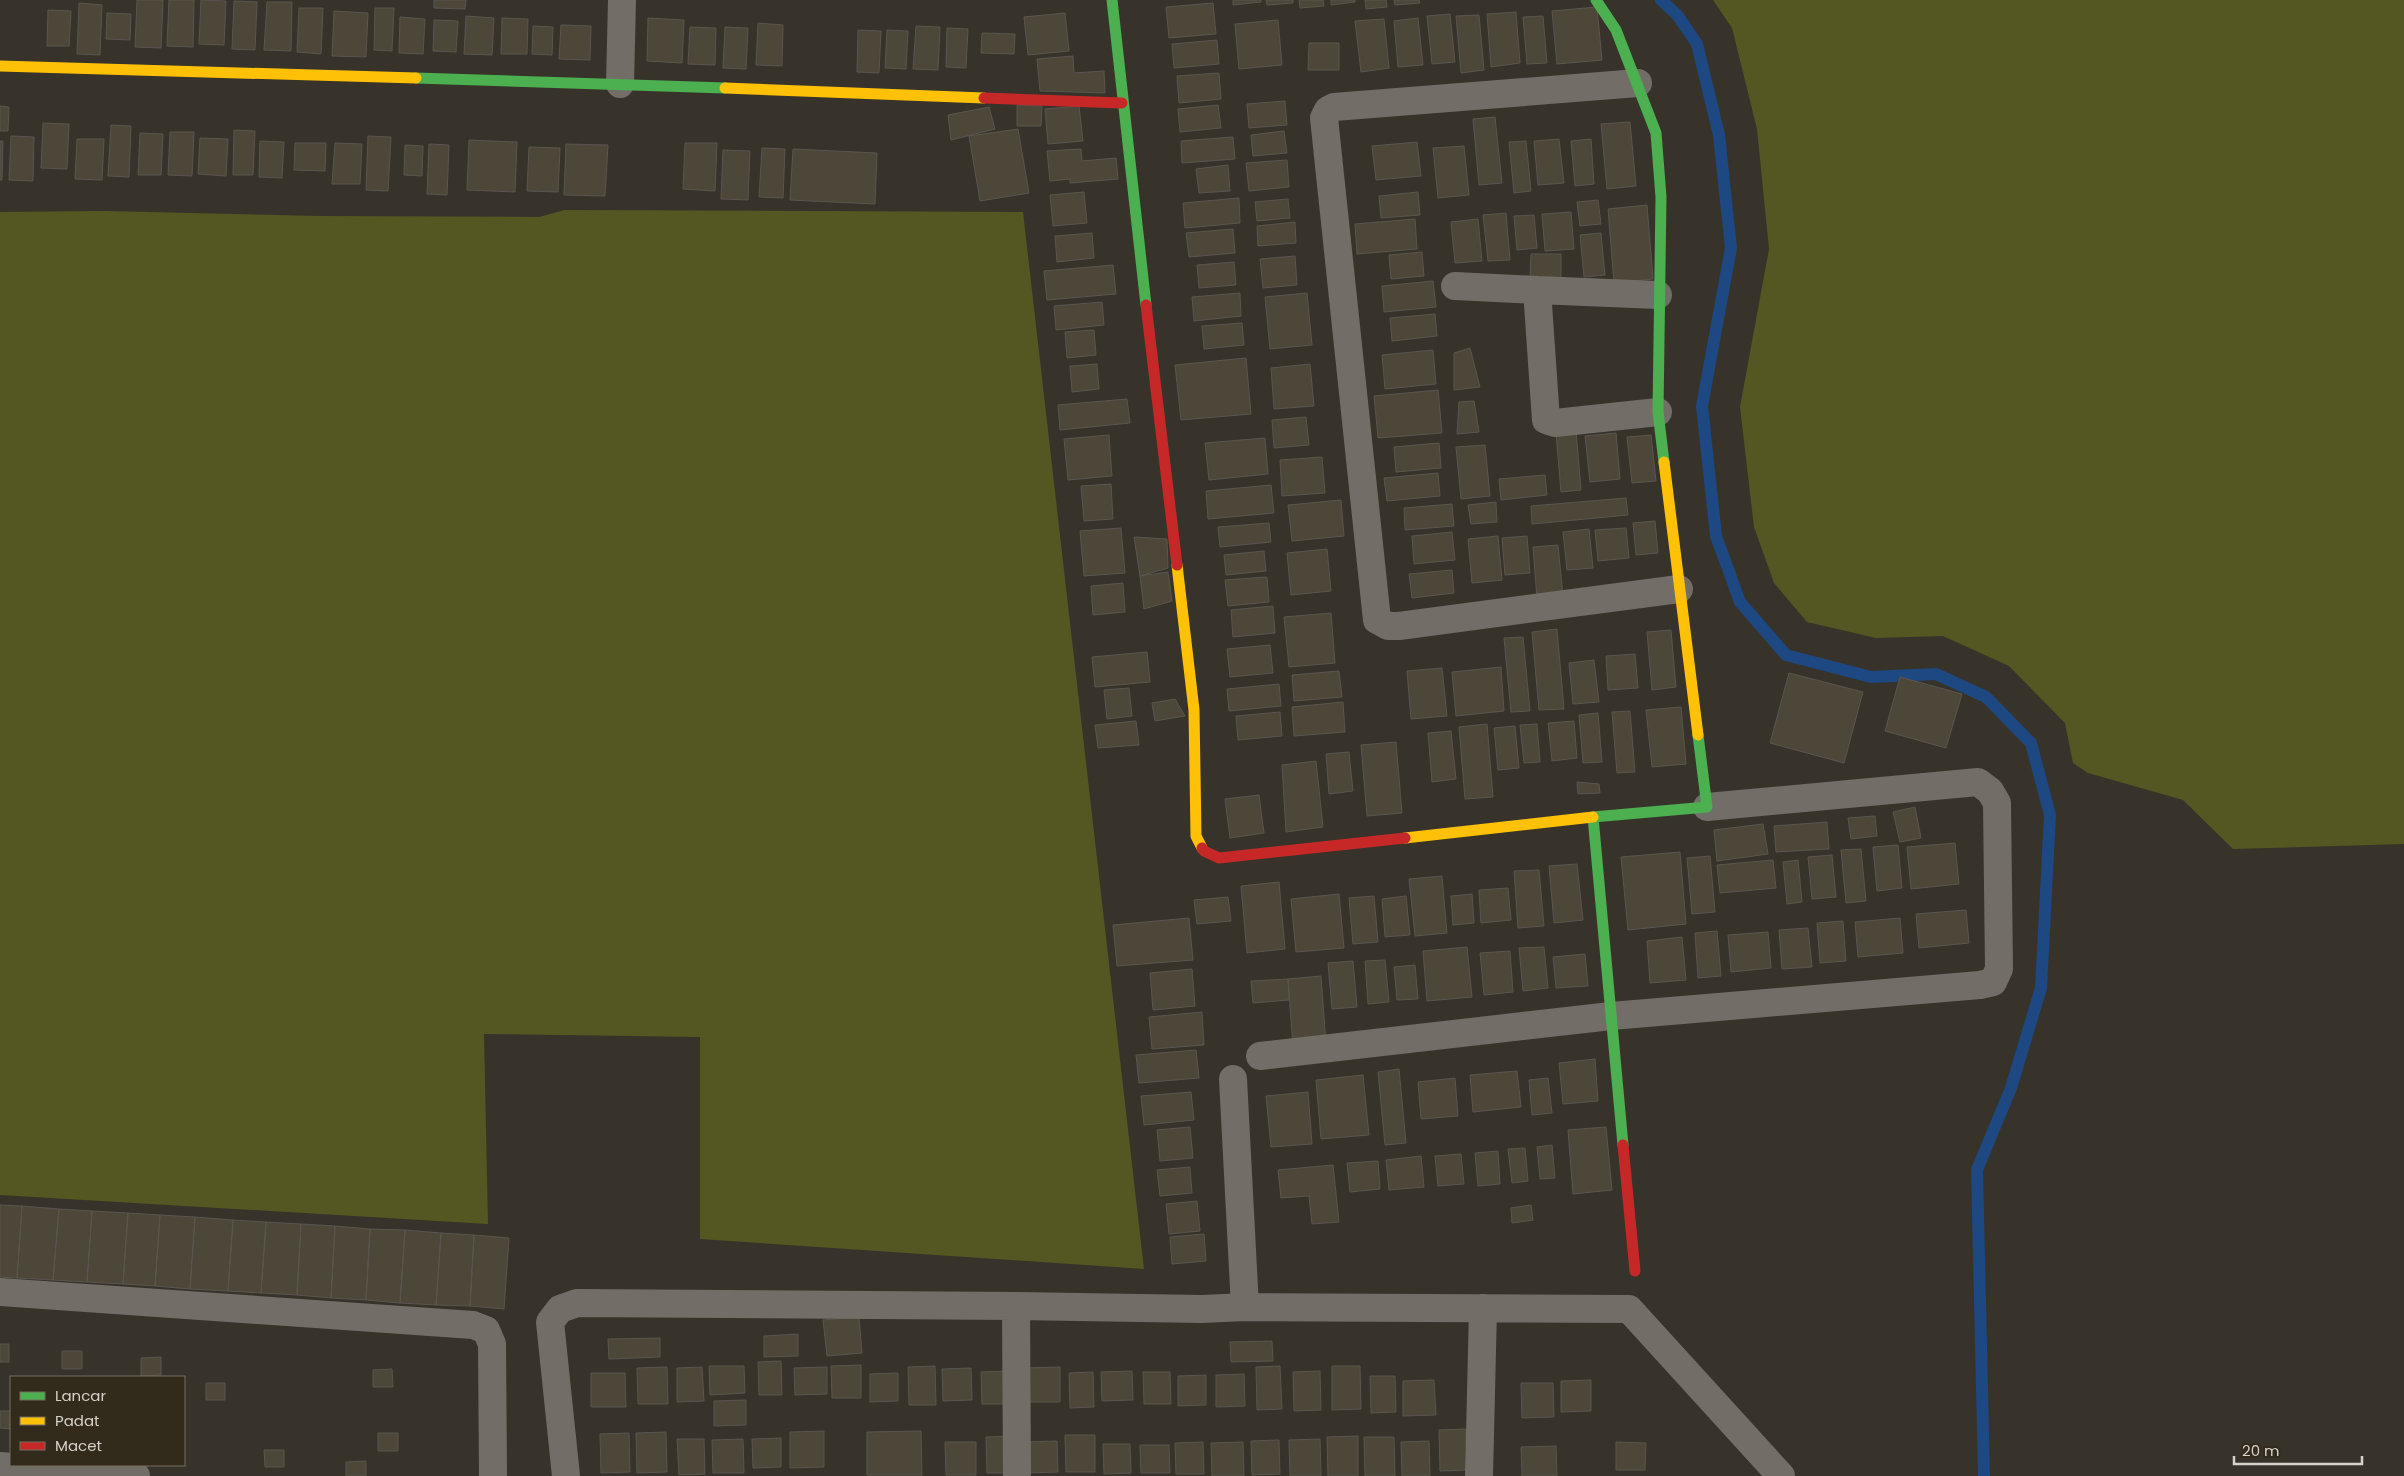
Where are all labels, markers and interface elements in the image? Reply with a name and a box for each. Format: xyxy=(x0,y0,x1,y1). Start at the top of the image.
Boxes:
legend xyxy=(10,1376,185,1466)
text: Lancar xyxy=(55,1385,106,1406)
text: Padat xyxy=(55,1410,100,1431)
scale bar xyxy=(2234,1434,2362,1466)
text: Macet xyxy=(55,1435,102,1456)
text: 20 m xyxy=(2242,1440,2280,1461)

